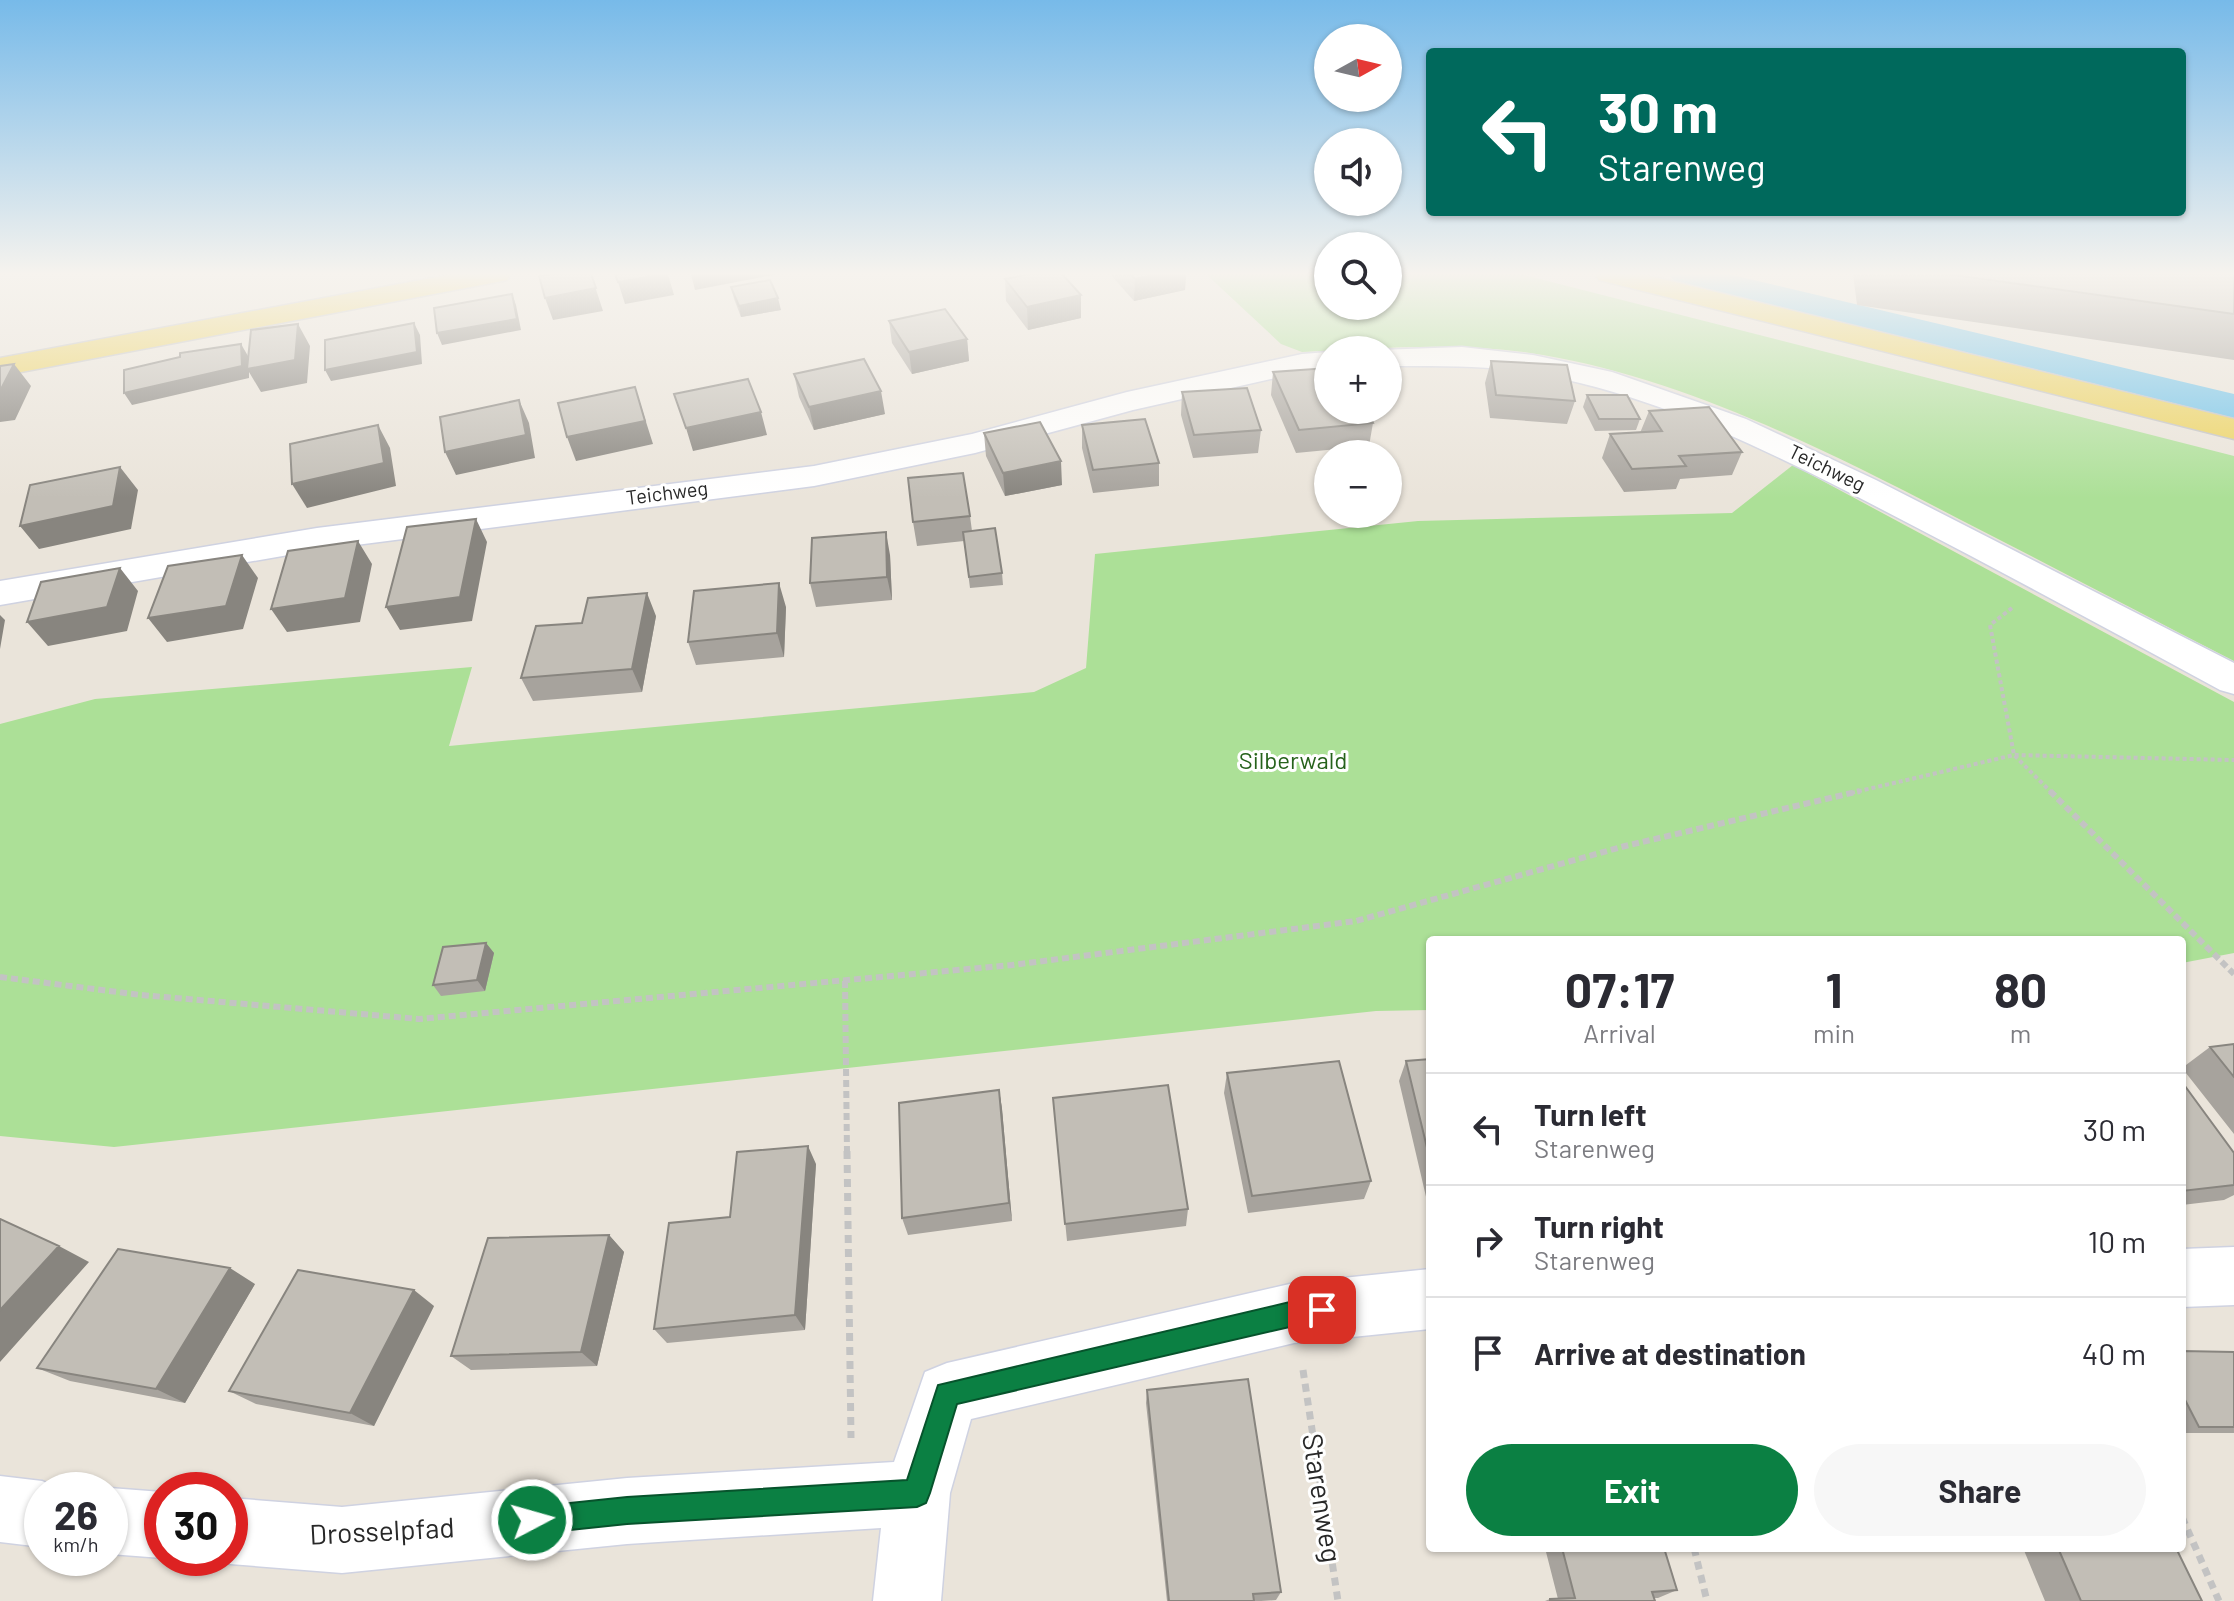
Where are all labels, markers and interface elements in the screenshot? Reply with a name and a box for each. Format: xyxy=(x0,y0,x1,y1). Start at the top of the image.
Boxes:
north arrow xyxy=(1314,24,1402,112)
map controls xyxy=(1314,24,1402,528)
text: 30 m xyxy=(1598,77,1718,144)
icon: left xyxy=(1466,80,1570,184)
button: sound xyxy=(1314,128,1402,216)
text: Starenweg xyxy=(1598,145,1766,188)
button: search xyxy=(1314,232,1402,320)
button: + xyxy=(1314,336,1402,424)
street label: Teichweg xyxy=(1785,438,1870,496)
button: − xyxy=(1314,440,1402,528)
street label: Teichweg xyxy=(625,475,709,509)
park label: Silberwald xyxy=(1239,745,1347,774)
text: 07:17 xyxy=(1565,960,1674,1018)
text: 1 xyxy=(1826,960,1843,1018)
text: 80 xyxy=(1994,960,2047,1018)
text: Arrival xyxy=(1583,1017,1656,1048)
text: min xyxy=(1813,1017,1855,1048)
text: m xyxy=(2010,1017,2031,1048)
text: Turn left xyxy=(1534,1096,1647,1132)
icon: left xyxy=(1466,1107,1510,1151)
text: 30 m xyxy=(2083,1111,2146,1147)
text: Starenweg xyxy=(1534,1132,1655,1163)
text: Turn right xyxy=(1534,1208,1664,1244)
icon: right xyxy=(1466,1219,1510,1263)
text: 10 m xyxy=(2088,1223,2146,1259)
text: Starenweg xyxy=(1534,1244,1655,1275)
pin xyxy=(1288,1276,1356,1344)
icon: arrive xyxy=(1300,1288,1344,1332)
icon: arrive xyxy=(1466,1331,1510,1375)
text: Arrive at destination xyxy=(1534,1335,1806,1371)
text: 40 m xyxy=(2082,1335,2146,1371)
street label: Starenweg xyxy=(1296,1431,1350,1565)
button: Exit xyxy=(1466,1444,1798,1536)
button: Share xyxy=(1814,1444,2146,1536)
speed limit sign: 30 xyxy=(144,1472,248,1576)
position arrow xyxy=(490,1478,574,1562)
text: 26 xyxy=(54,1490,98,1538)
street label: Drosselpfad xyxy=(309,1509,455,1551)
text: km/h xyxy=(53,1532,99,1556)

